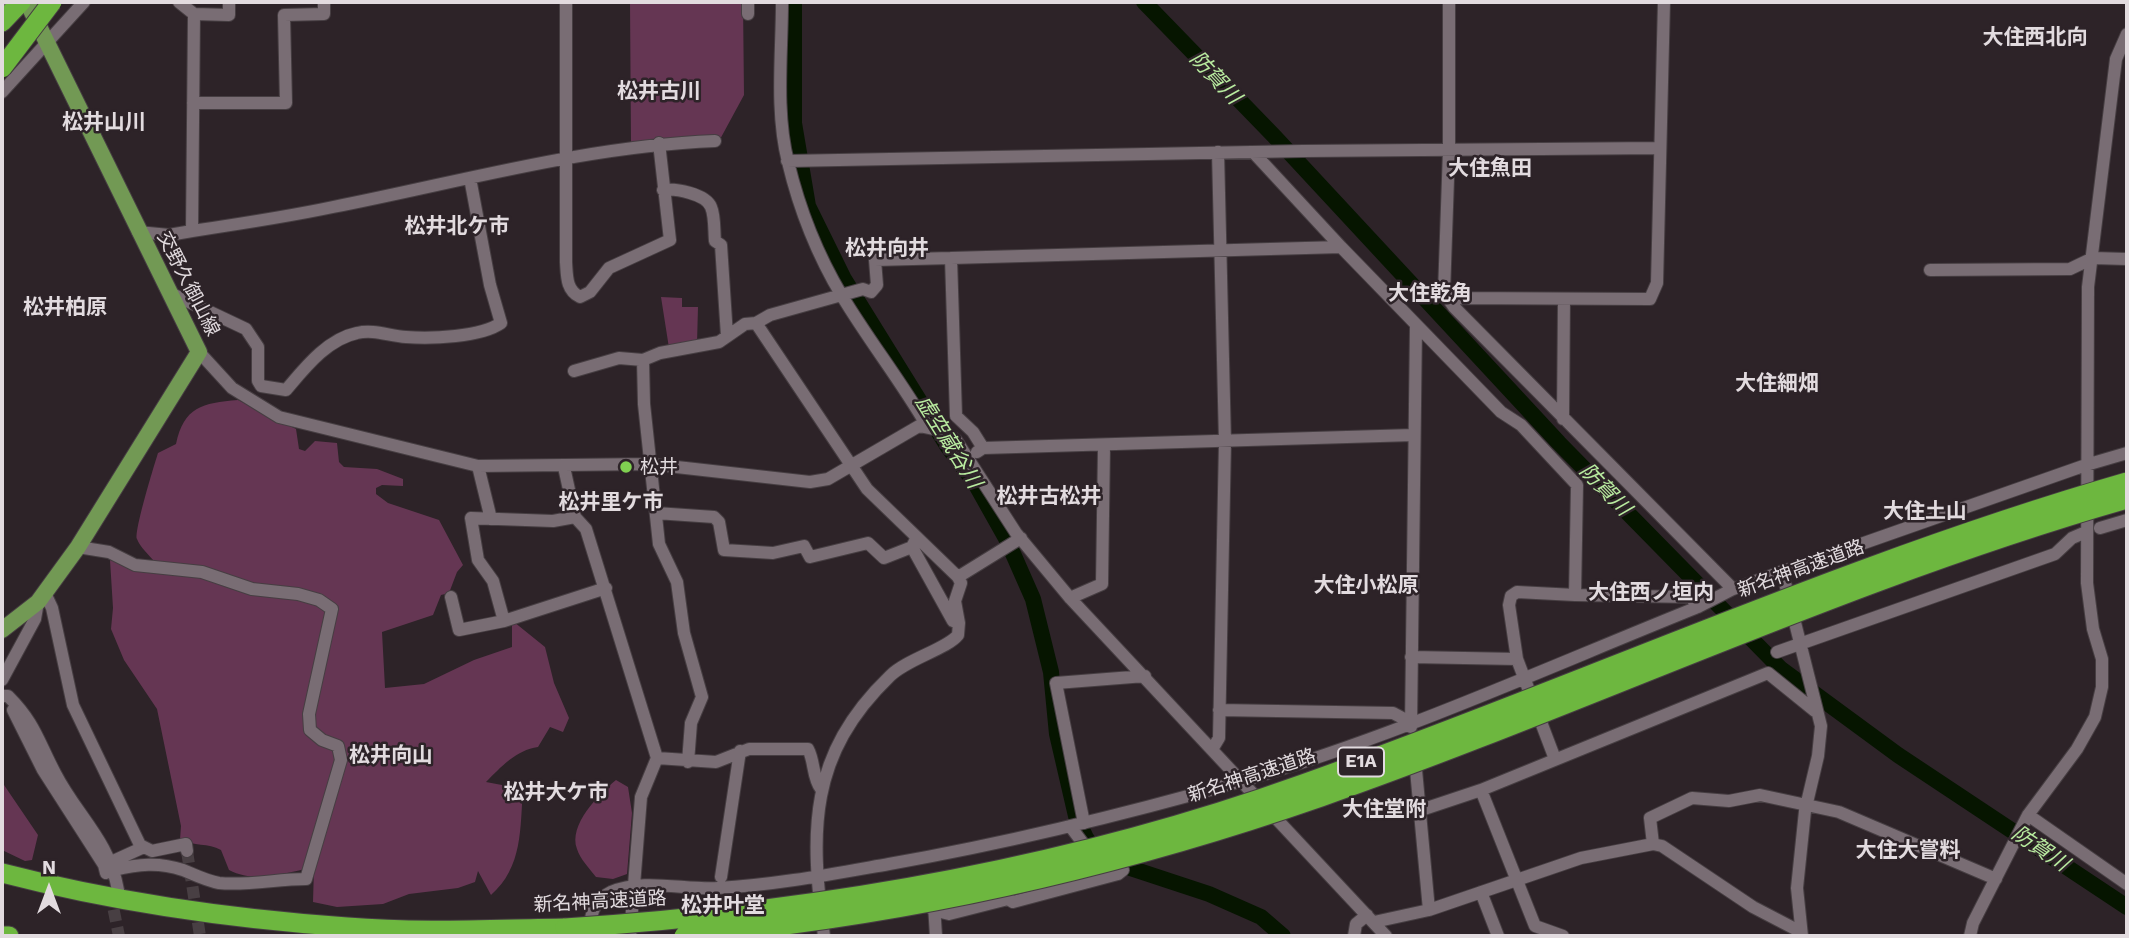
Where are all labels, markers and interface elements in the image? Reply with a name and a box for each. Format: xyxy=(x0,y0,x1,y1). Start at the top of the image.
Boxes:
district label: 大住西北向 xyxy=(1983,25,2087,51)
water label: 防賀川 xyxy=(1184,46,1246,110)
district label: 松井古川 xyxy=(617,79,701,105)
district label: 松井山川 xyxy=(62,110,146,136)
district label: 大住魚田 xyxy=(1448,156,1532,182)
district label: 松井北ケ市 xyxy=(405,214,509,240)
street label: 交野久御山線 xyxy=(152,228,224,340)
district label: 松井向井 xyxy=(845,236,929,262)
district label: 大住乾角 xyxy=(1388,281,1472,307)
district label: 松井柏原 xyxy=(23,295,107,321)
district label: 大住細畑 xyxy=(1735,371,1819,397)
water label: 虚空蔵谷川 xyxy=(909,391,987,493)
place label: 松井 xyxy=(640,456,678,478)
marker: 松井 xyxy=(618,459,634,475)
water label: 防賀川 xyxy=(1574,459,1636,521)
district label: 松井古松井 xyxy=(997,484,1101,510)
district label: 松井里ケ市 xyxy=(559,490,663,516)
district label: 大住土山 xyxy=(1883,499,1967,525)
street label: 新名神高速道路 xyxy=(1735,536,1867,602)
district label: 大住小松原 xyxy=(1314,573,1418,599)
district label: 大住西ノ垣内 xyxy=(1588,580,1714,606)
district label: 松井向山 xyxy=(349,743,433,769)
street label: 新名神高速道路 xyxy=(1185,745,1319,807)
road number: E1A xyxy=(1338,748,1384,776)
district label: 松井大ケ市 xyxy=(504,780,608,806)
district label: 大住堂附 xyxy=(1342,797,1426,823)
water label: 防賀川 xyxy=(2007,821,2073,877)
district label: 大住大嘗料 xyxy=(1856,838,1960,864)
north arrow xyxy=(14,854,84,924)
text: N xyxy=(42,856,56,879)
street label: 新名神高速道路 xyxy=(533,887,667,917)
district label: 松井叶堂 xyxy=(681,893,765,919)

